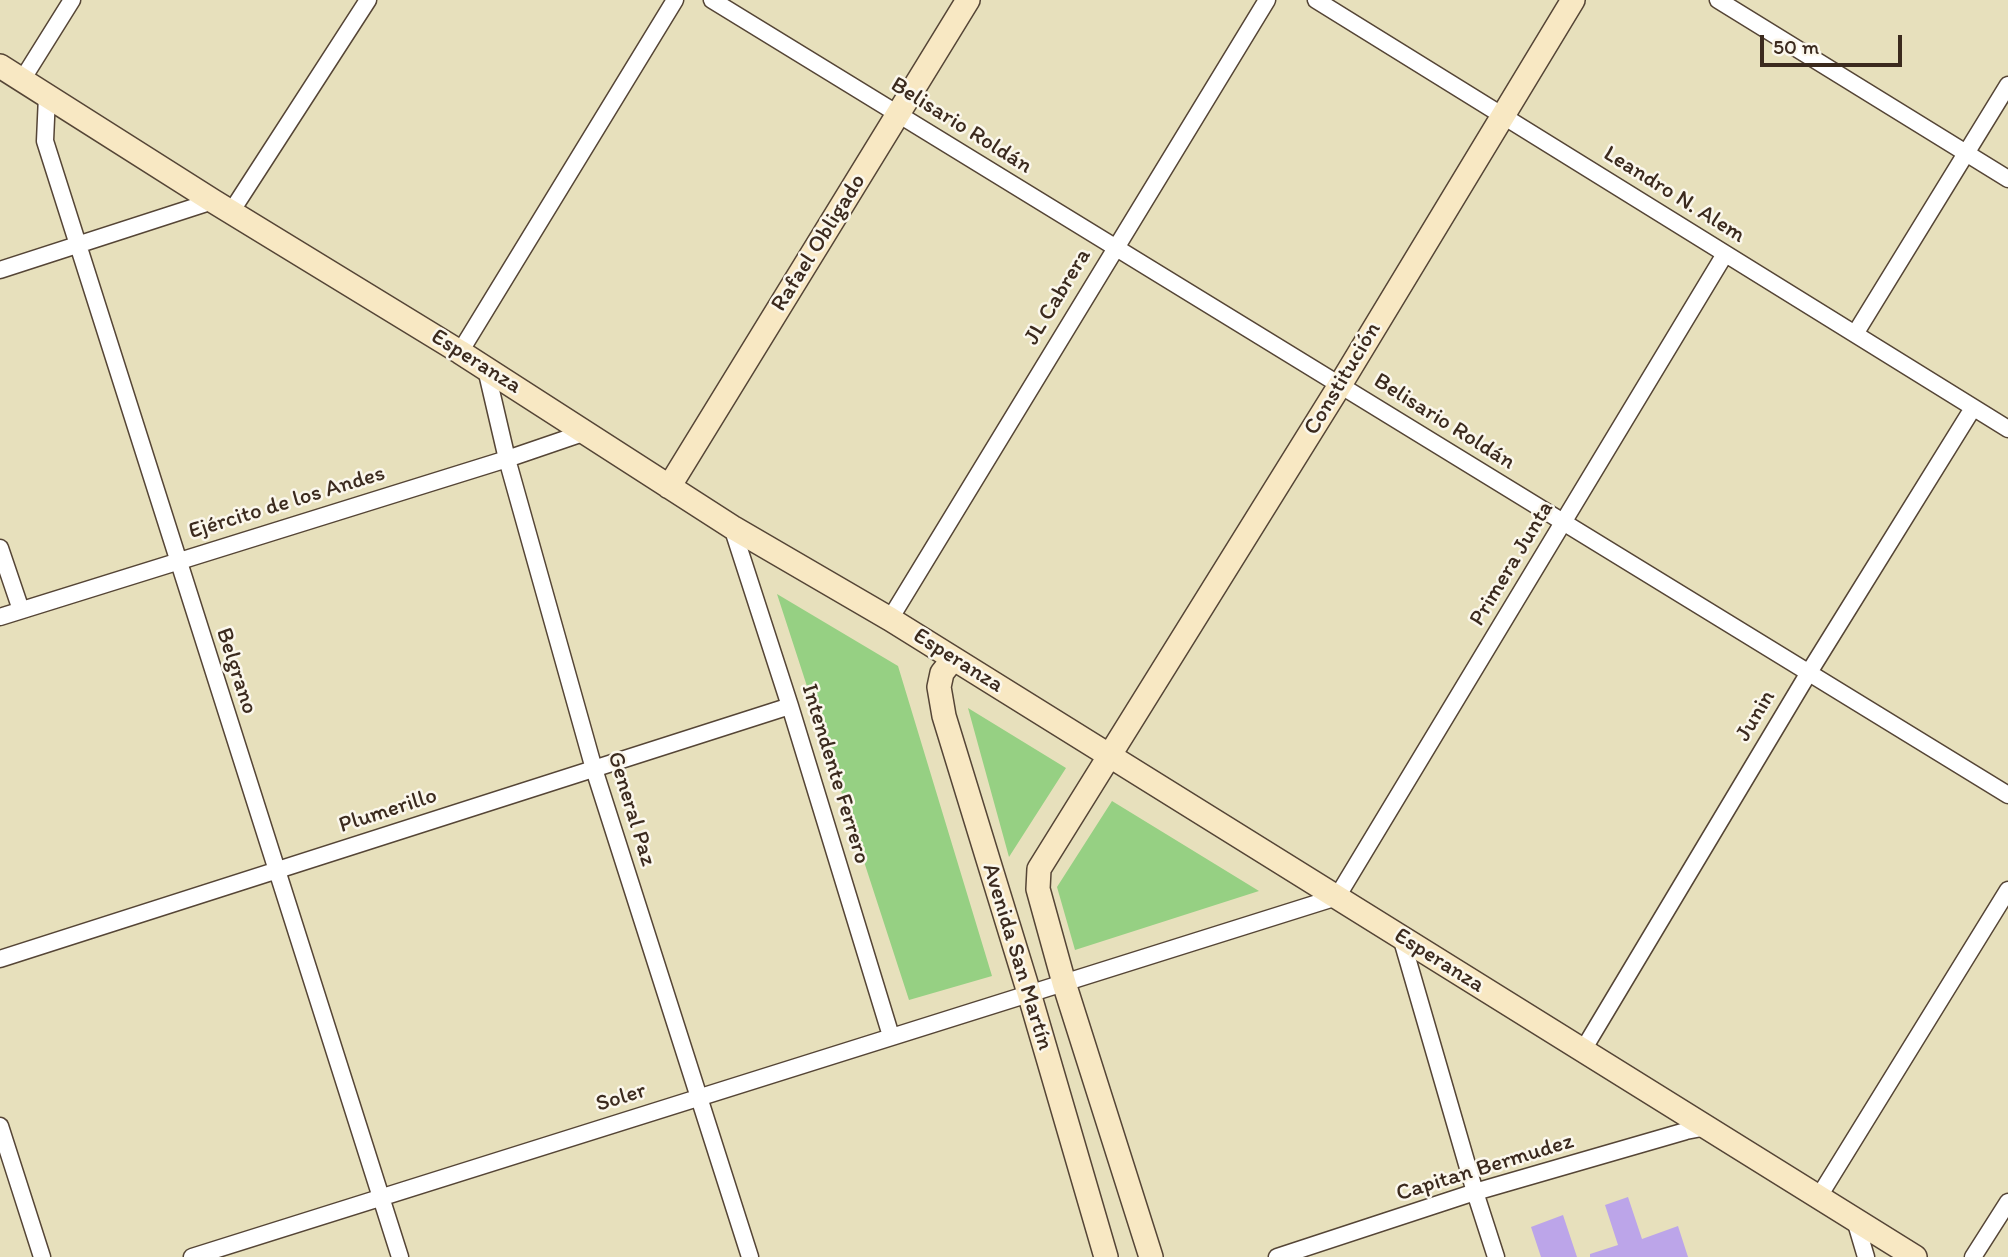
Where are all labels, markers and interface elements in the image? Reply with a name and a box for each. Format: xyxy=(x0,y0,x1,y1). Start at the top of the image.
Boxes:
scale bar xyxy=(1763,21,1905,65)
text: 50 m xyxy=(1773,34,1819,59)
street label: Belisario Roldán xyxy=(885,71,1037,181)
street label: Leandro N. Alem xyxy=(1598,140,1750,250)
street label: Rafael Obligado xyxy=(766,169,872,317)
street label: JL Cabrera xyxy=(1018,244,1098,350)
street label: Constitución xyxy=(1298,317,1388,441)
street label: Esperanza xyxy=(426,324,526,400)
street label: Belisario Roldán xyxy=(1368,367,1520,477)
street label: Ejército de los Andes xyxy=(185,460,389,546)
street label: Primera Junta xyxy=(1464,497,1560,631)
street label: Esperanza xyxy=(908,623,1008,699)
street label: Belgrano xyxy=(209,624,263,718)
street label: Intendente Ferrero xyxy=(795,681,875,867)
street label: Junin xyxy=(1730,685,1782,747)
street label: General Paz xyxy=(601,748,661,870)
street label: Plumerillo xyxy=(335,782,441,840)
street label: Avenida San Martín xyxy=(976,860,1058,1054)
street label: Esperanza xyxy=(1389,923,1489,999)
street label: Soler xyxy=(593,1077,649,1119)
street label: Capitan Bermudez xyxy=(1393,1128,1577,1208)

